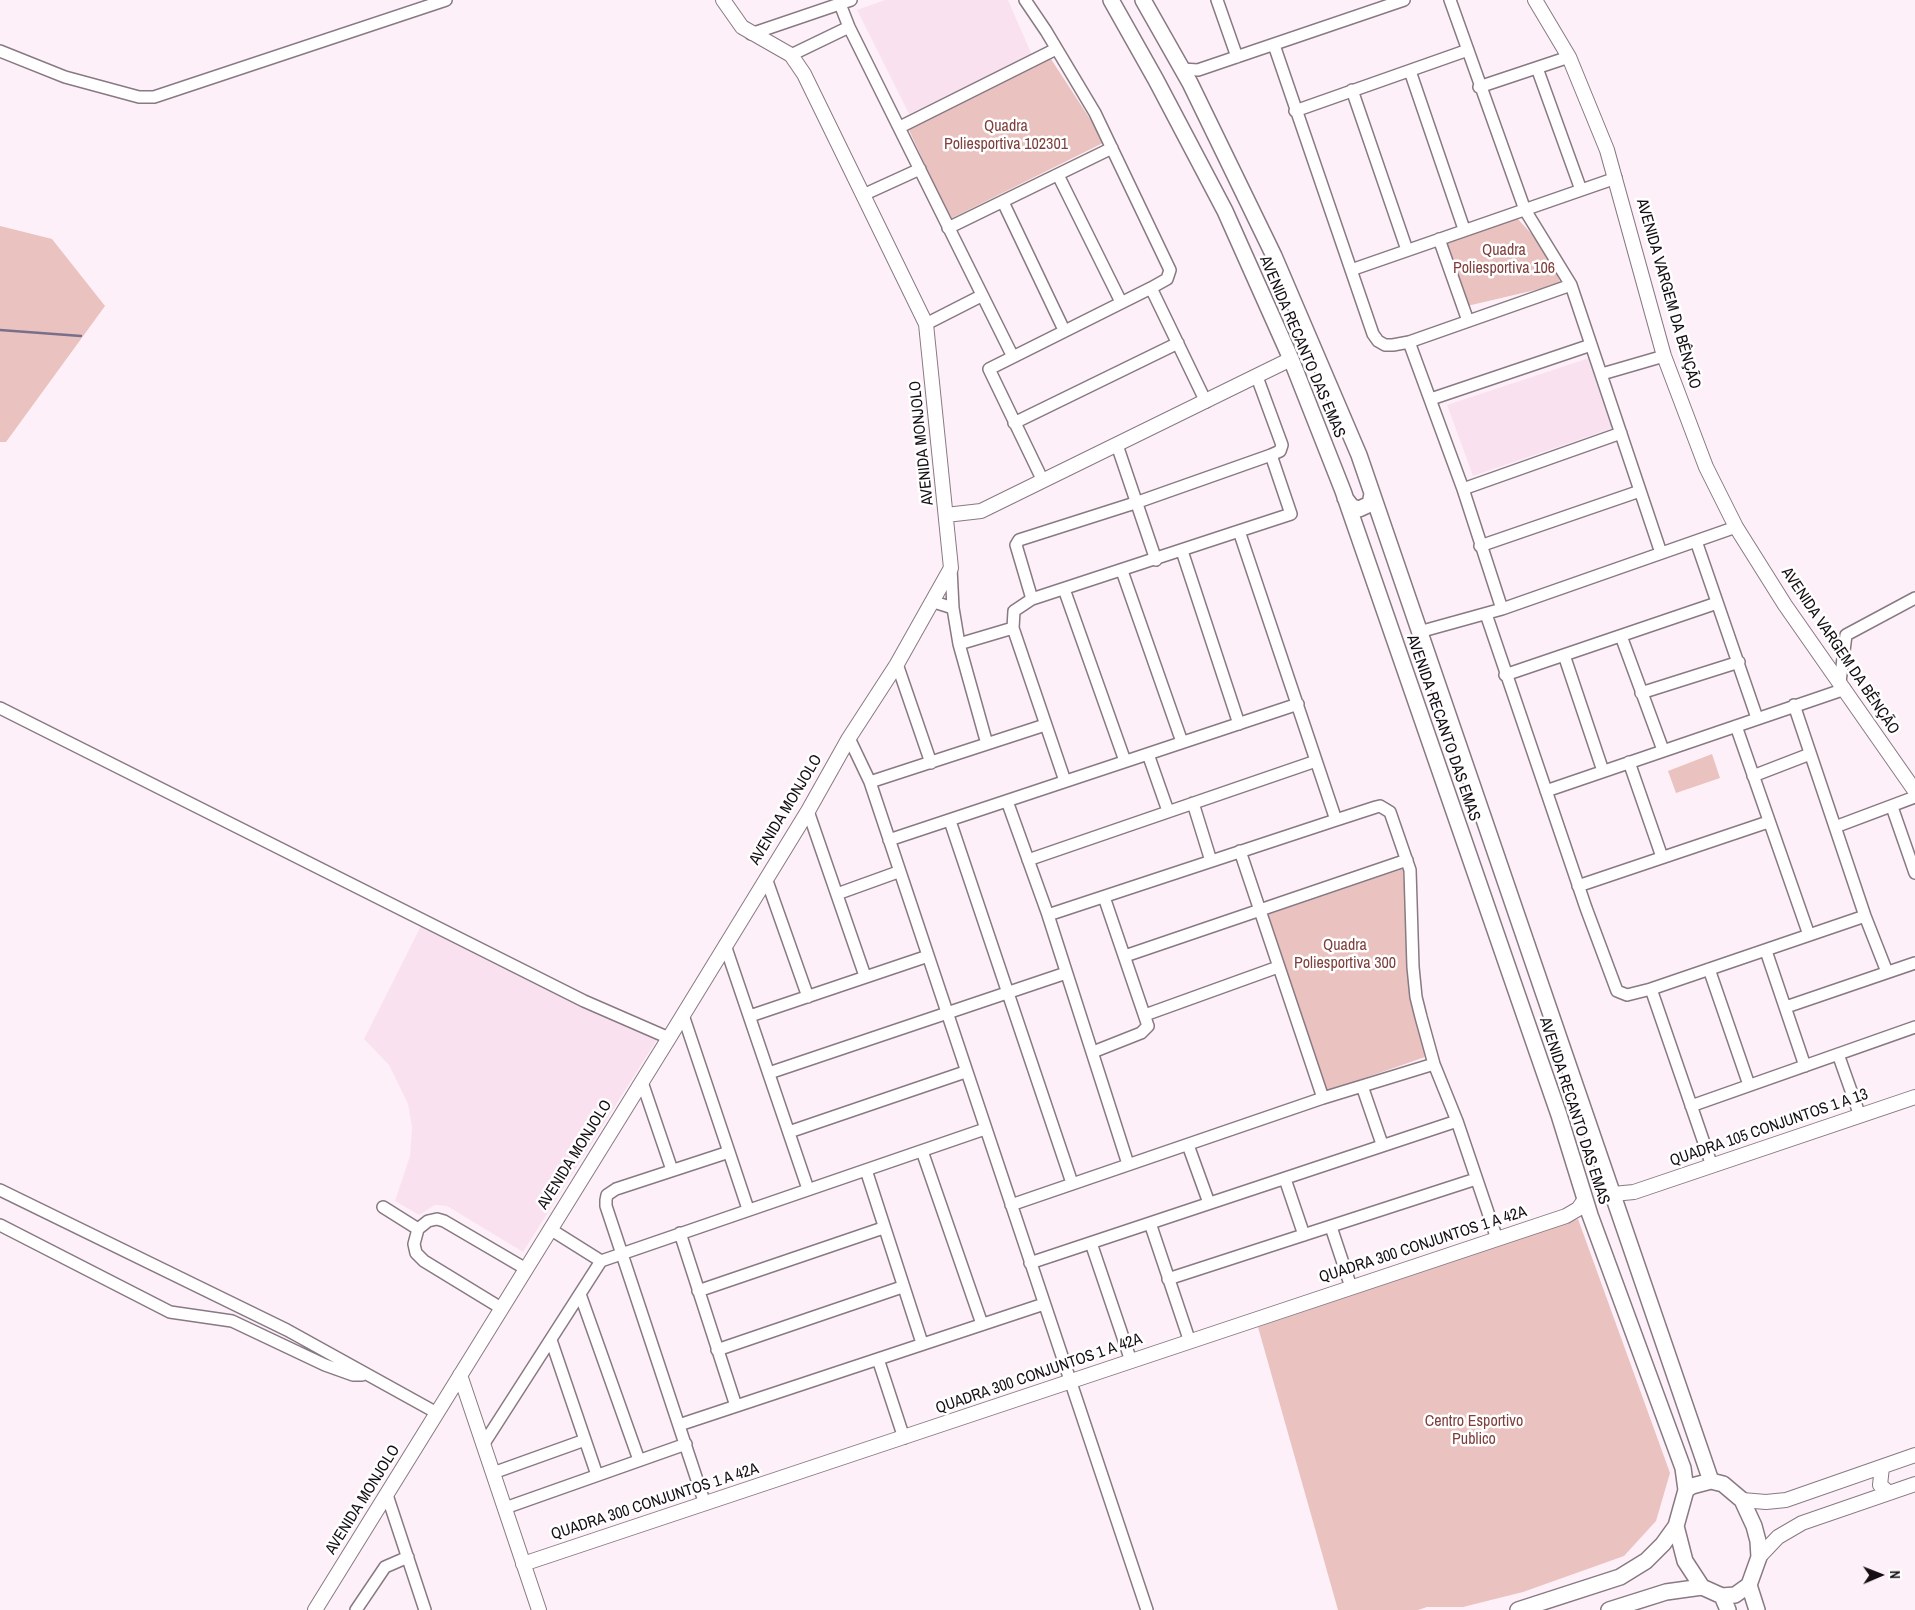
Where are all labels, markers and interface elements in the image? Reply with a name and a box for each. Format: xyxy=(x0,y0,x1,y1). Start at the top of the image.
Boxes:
park label: Quadra Poliesportiva 102301 xyxy=(944,117,1068,155)
street label: AVENIDA VARGEM DA BÊNÇÃO xyxy=(1632,197,1704,391)
park label: Quadra Poliesportiva 106 xyxy=(1453,241,1555,279)
street label: AVENIDA RECANTO DAS EMAS xyxy=(1255,253,1349,441)
street label: AVENIDA MONJOLO xyxy=(906,380,938,506)
street label: AVENIDA VARGEM DA BÊNÇÃO xyxy=(1777,564,1903,738)
street label: AVENIDA RECANTO DAS EMAS xyxy=(1402,632,1484,824)
street label: AVENIDA MONJOLO xyxy=(746,751,826,869)
park label: Quadra Poliesportiva 300 xyxy=(1294,936,1396,974)
street label: AVENIDA RECANTO DAS EMAS xyxy=(1535,1015,1613,1207)
street label: QUADRA 105 CONJUNTOS 1 A 13 xyxy=(1667,1085,1871,1171)
street label: AVENIDA MONJOLO xyxy=(534,1097,616,1213)
street label: QUADRA 300 CONJUNTOS 1 A 42A xyxy=(1317,1202,1529,1288)
street label: QUADRA 300 CONJUNTOS 1 A 42A xyxy=(933,1330,1145,1418)
park label: Centro Esportivo Publico xyxy=(1425,1412,1523,1450)
street label: AVENIDA MONJOLO xyxy=(322,1442,404,1558)
street label: QUADRA 300 CONJUNTOS 1 A 42A xyxy=(549,1459,761,1545)
north arrow xyxy=(1855,1550,1905,1600)
text: N xyxy=(1886,1570,1904,1579)

